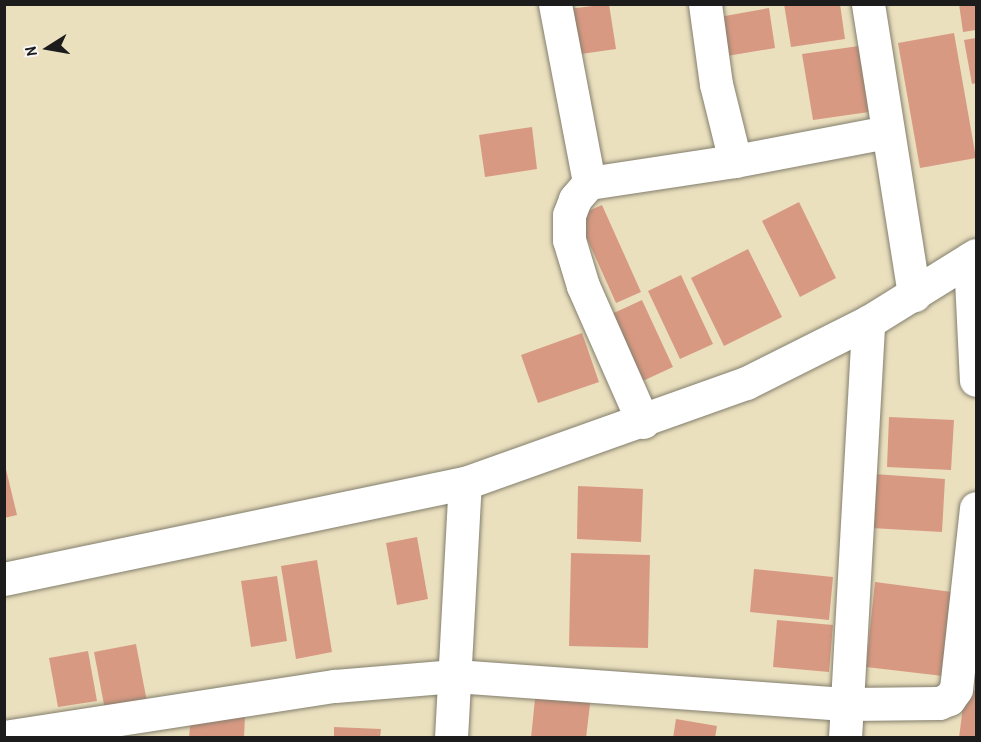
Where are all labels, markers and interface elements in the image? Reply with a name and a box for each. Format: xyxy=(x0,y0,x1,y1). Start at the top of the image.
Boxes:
north arrow xyxy=(18,18,78,78)
text: N xyxy=(19,45,42,58)

